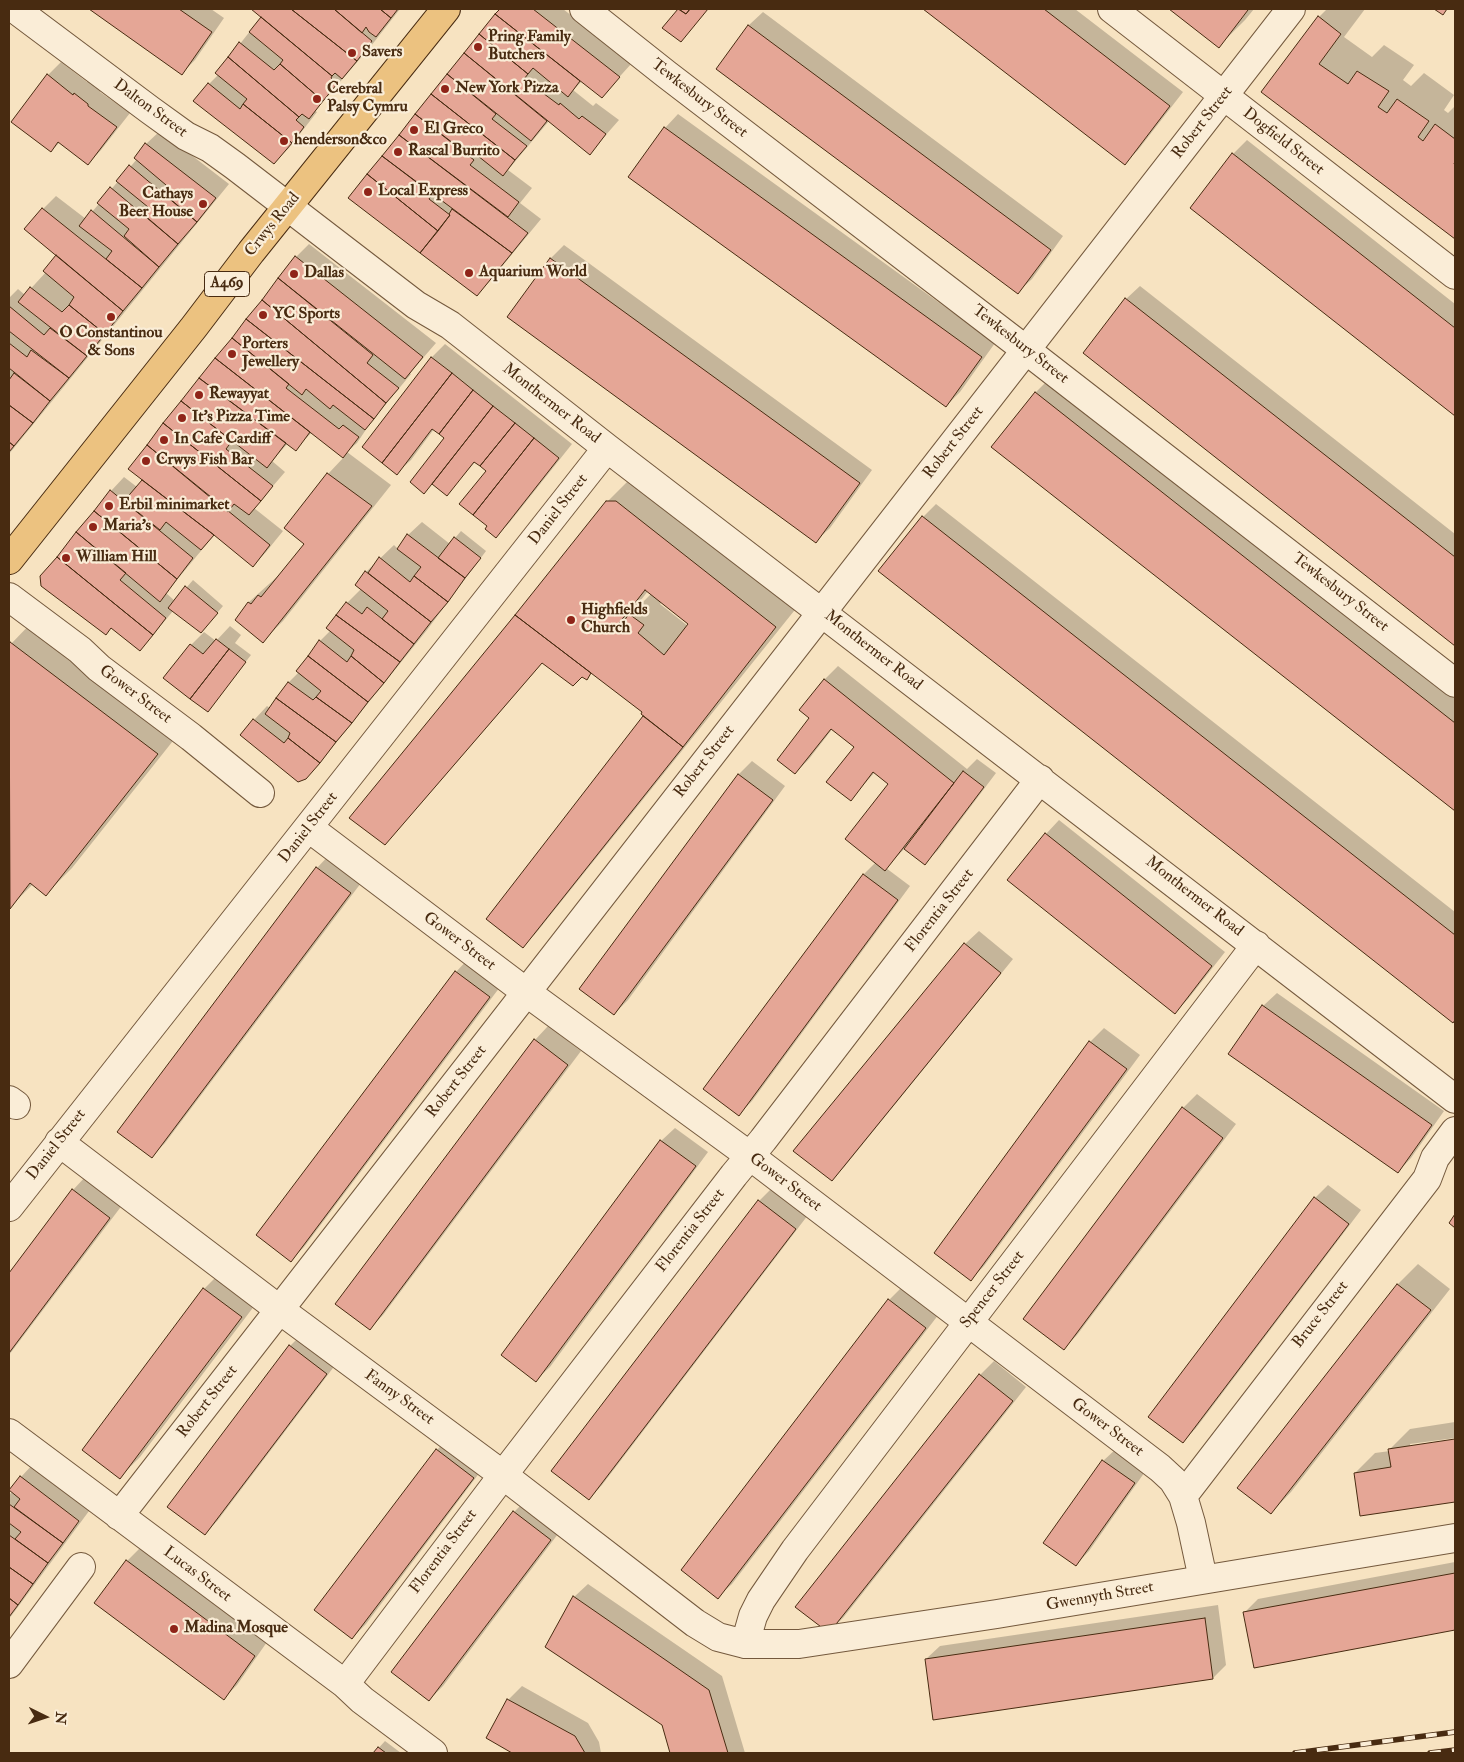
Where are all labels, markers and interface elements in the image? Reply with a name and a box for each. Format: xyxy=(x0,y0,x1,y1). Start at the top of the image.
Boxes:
place label: Pring Family Butchers xyxy=(488,28,571,66)
marker: Pring Family Butchers xyxy=(472,41,484,53)
place label: Savers xyxy=(362,43,402,63)
marker: Savers xyxy=(346,47,358,59)
street label: Tewkesbury Street xyxy=(647,55,751,143)
street label: Dalton Street xyxy=(109,76,191,142)
place label: New York Pizza xyxy=(455,79,559,99)
place label: Cerebral Palsy Cymru xyxy=(327,80,408,118)
marker: New York Pizza xyxy=(439,83,451,95)
street label: Robert Street xyxy=(1169,83,1237,163)
marker: Cerebral Palsy Cymru xyxy=(311,93,323,105)
street label: Dogfield Street xyxy=(1239,104,1327,180)
place label: El Greco xyxy=(424,120,483,140)
marker: El Greco xyxy=(408,124,420,136)
place label: henderson&co xyxy=(294,131,387,151)
marker: henderson&co xyxy=(278,135,290,147)
place label: Rascal Burrito xyxy=(408,142,500,162)
marker: Rascal Burrito xyxy=(392,146,404,158)
place label: Local Express xyxy=(378,182,468,202)
place label: Cathays Beer House xyxy=(119,185,193,223)
marker: Local Express xyxy=(362,186,374,198)
street label: Crwys Road xyxy=(241,189,305,261)
marker: Cathays Beer House xyxy=(197,198,209,210)
place label: Aquarium World xyxy=(479,263,587,283)
place label: Dallas xyxy=(304,264,344,284)
marker: Aquarium World xyxy=(463,267,475,279)
marker: Dallas xyxy=(288,268,300,280)
road number: A469 xyxy=(204,272,250,296)
street label: Tewkesbury Street xyxy=(968,301,1072,389)
place label: YC Sports xyxy=(273,305,340,325)
marker: YC Sports xyxy=(257,309,269,321)
marker: O Constantinou & Sons xyxy=(105,311,117,323)
place label: O Constantinou & Sons xyxy=(59,324,163,362)
place label: Porters Jewellery xyxy=(242,335,299,373)
marker: Porters Jewellery xyxy=(226,348,238,360)
street label: Monthermer Road xyxy=(498,360,604,448)
place label: Rewayyat xyxy=(209,385,269,405)
marker: Rewayyat xyxy=(193,389,205,401)
street label: Robert Street xyxy=(920,403,988,483)
place label: It's Pizza Time xyxy=(192,408,290,428)
marker: It's Pizza Time xyxy=(176,412,188,424)
place label: In Cafe Cardiff xyxy=(174,430,271,450)
marker: In Cafe Cardiff xyxy=(158,434,170,446)
place label: Crwys Fish Bar xyxy=(156,451,254,471)
marker: Crwys Fish Bar xyxy=(140,455,152,467)
street label: Daniel Street xyxy=(525,471,593,549)
place label: Erbil minimarket xyxy=(119,496,229,516)
marker: Erbil minimarket xyxy=(103,500,115,512)
place label: Maria's xyxy=(103,517,151,537)
marker: Maria's xyxy=(87,521,99,533)
place label: William Hill xyxy=(76,548,157,568)
street label: Tewkesbury Street xyxy=(1288,549,1392,637)
marker: William Hill xyxy=(60,552,72,564)
place label: Highfields Church xyxy=(581,601,648,639)
street label: Monthermer Road xyxy=(820,607,926,695)
marker: Highfields Church xyxy=(565,614,577,626)
street label: Gower Street xyxy=(95,662,175,728)
street label: Robert Street xyxy=(671,722,739,802)
street label: Daniel Street xyxy=(275,789,343,867)
street label: Monthermer Road xyxy=(1141,853,1247,941)
street label: Florentia Street xyxy=(902,866,978,956)
street label: Gower Street xyxy=(419,909,499,975)
street label: Robert Street xyxy=(423,1042,491,1122)
street label: Daniel Street xyxy=(23,1106,91,1184)
street label: Gower Street xyxy=(745,1150,825,1216)
street label: Florentia Street xyxy=(653,1186,729,1276)
street label: Spencer Street xyxy=(957,1247,1029,1333)
street label: Bruce Street xyxy=(1289,1278,1353,1352)
street label: Robert Street xyxy=(174,1362,242,1442)
street label: Fanny Street xyxy=(360,1366,438,1430)
street label: Gower Street xyxy=(1067,1395,1147,1461)
street label: Florentia Street xyxy=(406,1506,482,1598)
street label: Lucas Street xyxy=(159,1543,235,1607)
street label: Gwennyth Street xyxy=(1045,1578,1155,1616)
place label: Madina Mosque xyxy=(184,1619,288,1639)
marker: Madina Mosque xyxy=(168,1623,180,1635)
north arrow xyxy=(20,1692,70,1742)
text: N xyxy=(52,1711,69,1725)

